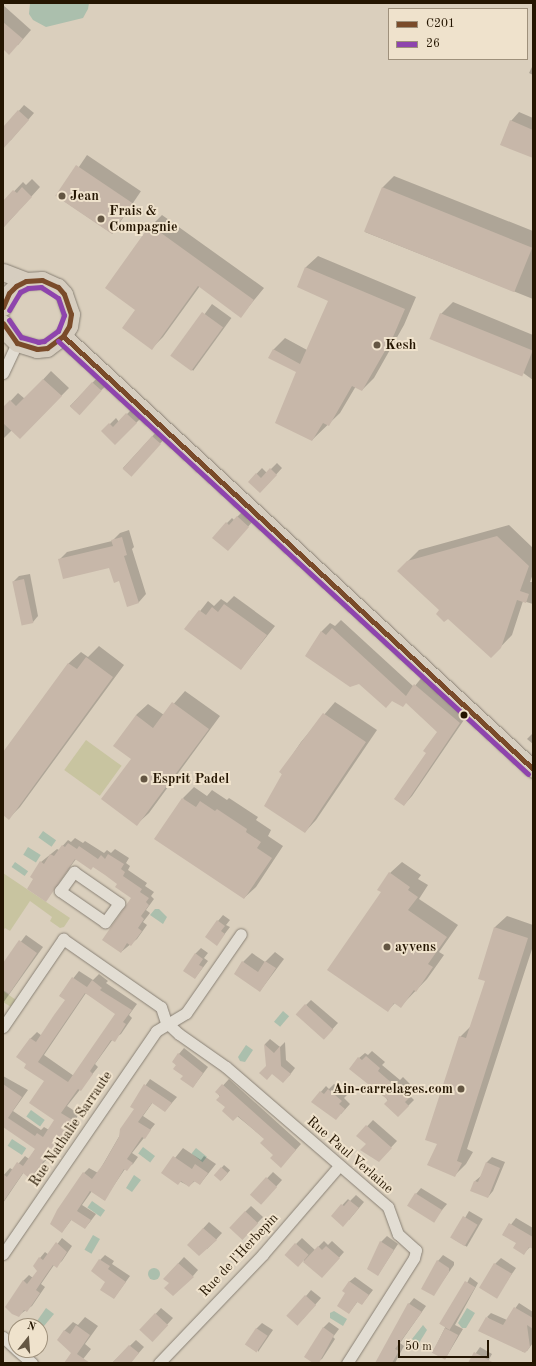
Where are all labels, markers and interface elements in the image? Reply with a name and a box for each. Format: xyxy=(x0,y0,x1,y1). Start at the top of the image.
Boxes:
legend xyxy=(388,8,528,60)
text: C201 xyxy=(426,18,455,30)
text: 26 xyxy=(426,38,440,50)
place label: Jean xyxy=(70,188,99,204)
marker: Jean xyxy=(57,191,67,201)
place label: Frais & Compagnie xyxy=(109,203,178,236)
marker: Frais & Compagnie xyxy=(96,214,106,224)
place label: Kesh xyxy=(385,337,416,353)
marker: Kesh xyxy=(372,340,382,350)
unlabelled marker xyxy=(459,710,469,720)
place label: Esprit Padel xyxy=(152,771,229,787)
marker: Esprit Padel xyxy=(139,774,149,784)
place label: ayvens xyxy=(395,939,436,955)
marker: ayvens xyxy=(382,942,392,952)
street label: Rue Nathalie Sarraute xyxy=(26,1068,116,1190)
place label: Ain-carrelages.com xyxy=(332,1081,453,1097)
marker: Ain-carrelages.com xyxy=(456,1084,466,1094)
street label: Rue Paul Verlaine xyxy=(303,1113,397,1197)
street label: Rue de l'Herbepin xyxy=(196,1210,282,1300)
north arrow xyxy=(8,1318,48,1358)
text: N xyxy=(26,1321,37,1333)
scale bar xyxy=(400,1332,491,1358)
text: 50 m xyxy=(405,1341,432,1353)

